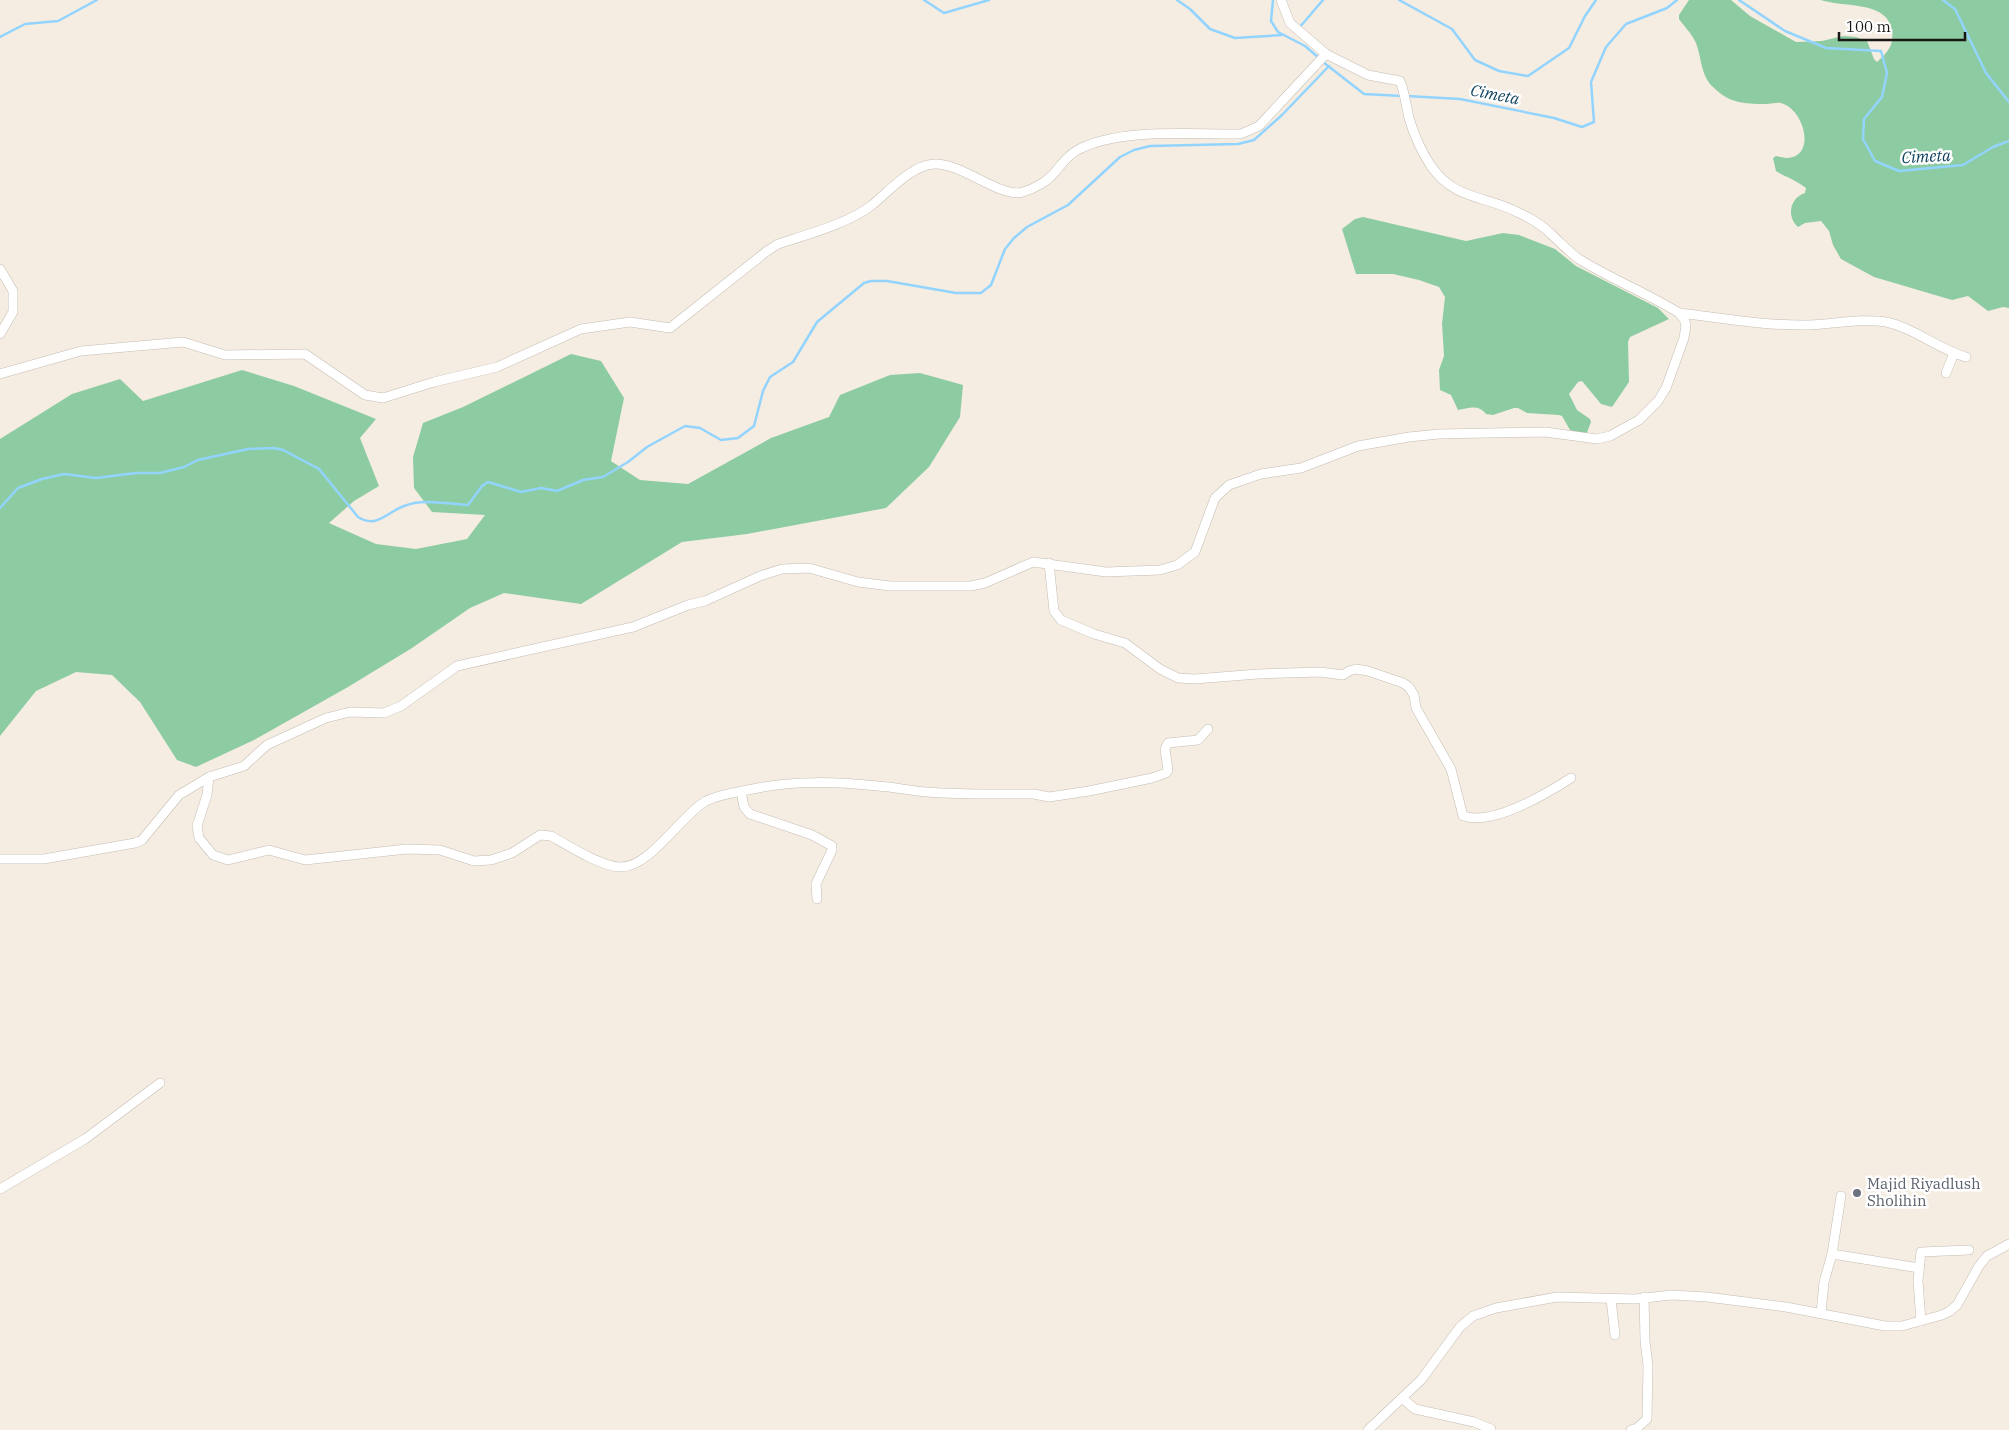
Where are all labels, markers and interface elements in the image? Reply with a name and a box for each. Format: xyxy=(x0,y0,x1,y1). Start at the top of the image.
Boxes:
scale bar xyxy=(1839,10,1965,42)
text: 100 m xyxy=(1846,17,1891,36)
water label: Cimeta xyxy=(1469,79,1521,109)
water label: Cimeta xyxy=(1901,145,1951,167)
place label: Majid Riyadlush Sholihin xyxy=(1867,1174,1981,1210)
marker: Majid Riyadlush Sholihin xyxy=(1851,1187,1863,1199)

